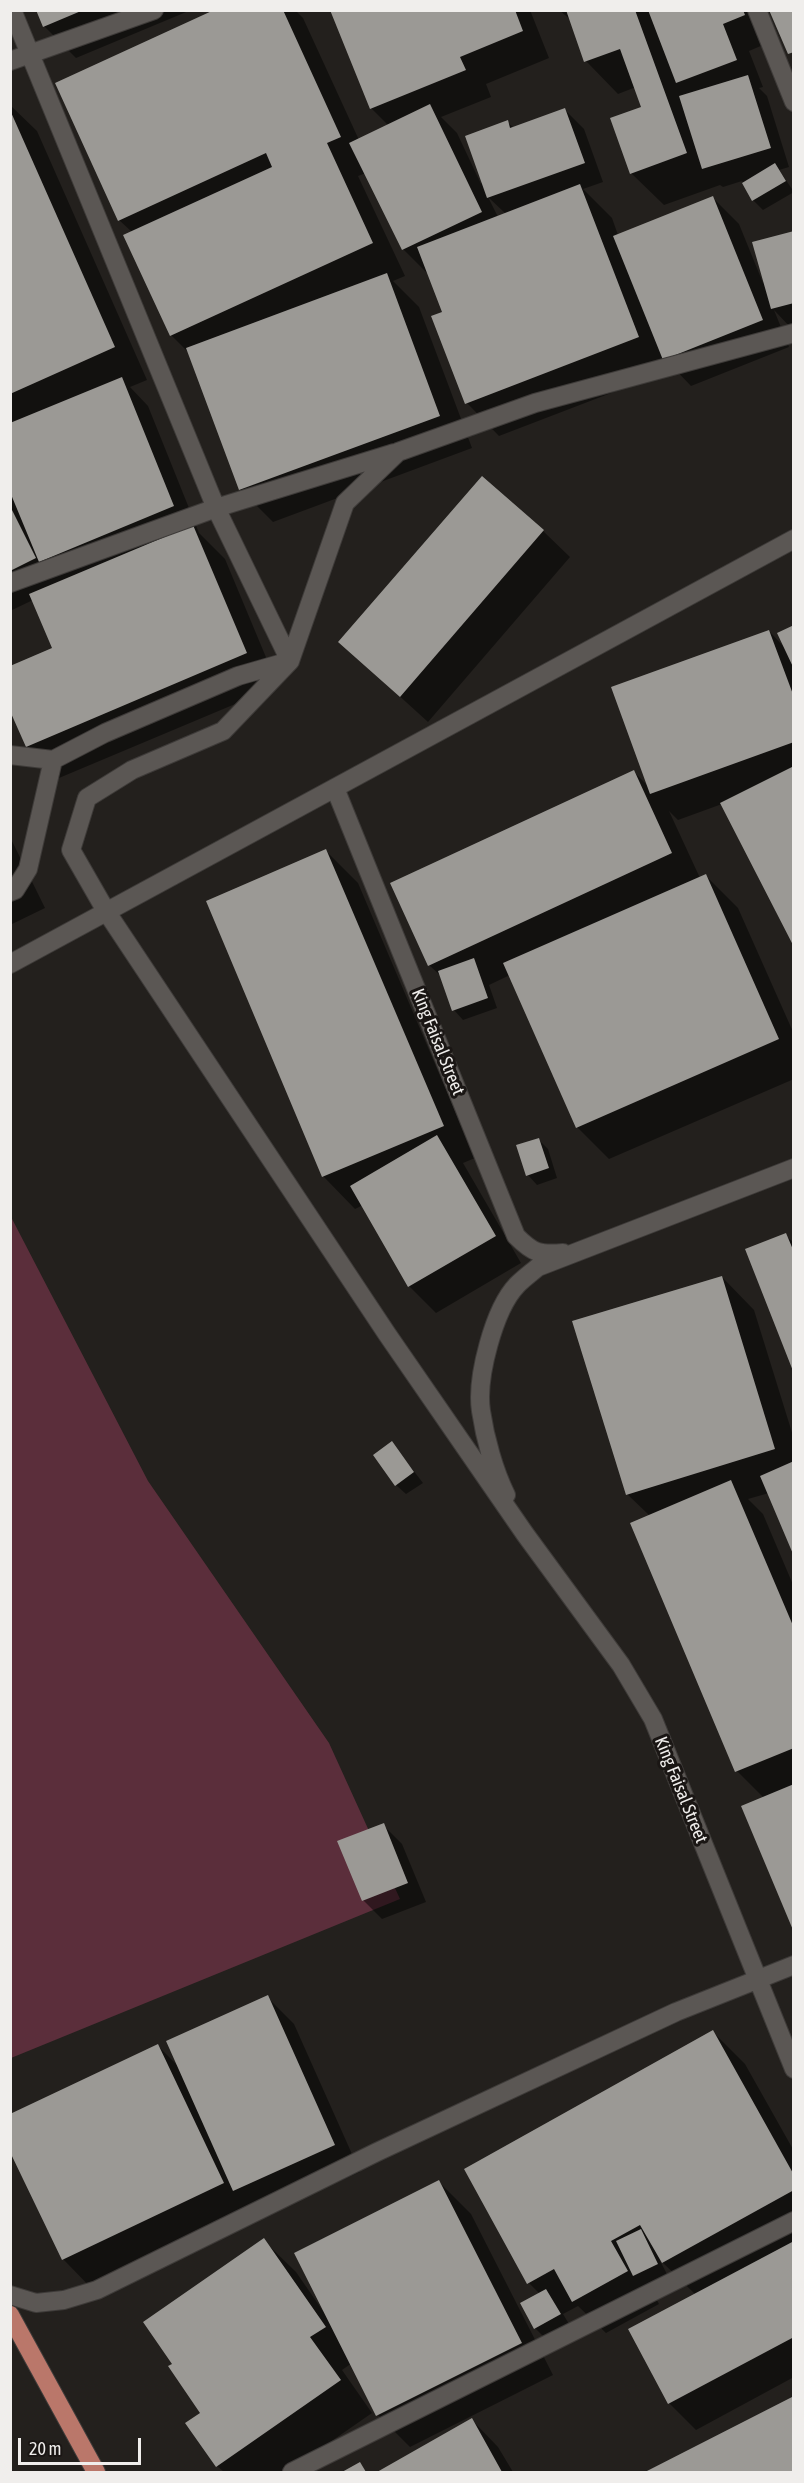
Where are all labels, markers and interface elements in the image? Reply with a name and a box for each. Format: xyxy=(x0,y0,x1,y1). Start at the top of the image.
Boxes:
street label: King Faisal Street xyxy=(407,986,469,1098)
street label: King Faisal Street xyxy=(650,1734,712,1846)
scale bar xyxy=(21,2426,144,2464)
text: 20 m xyxy=(29,2438,61,2459)

